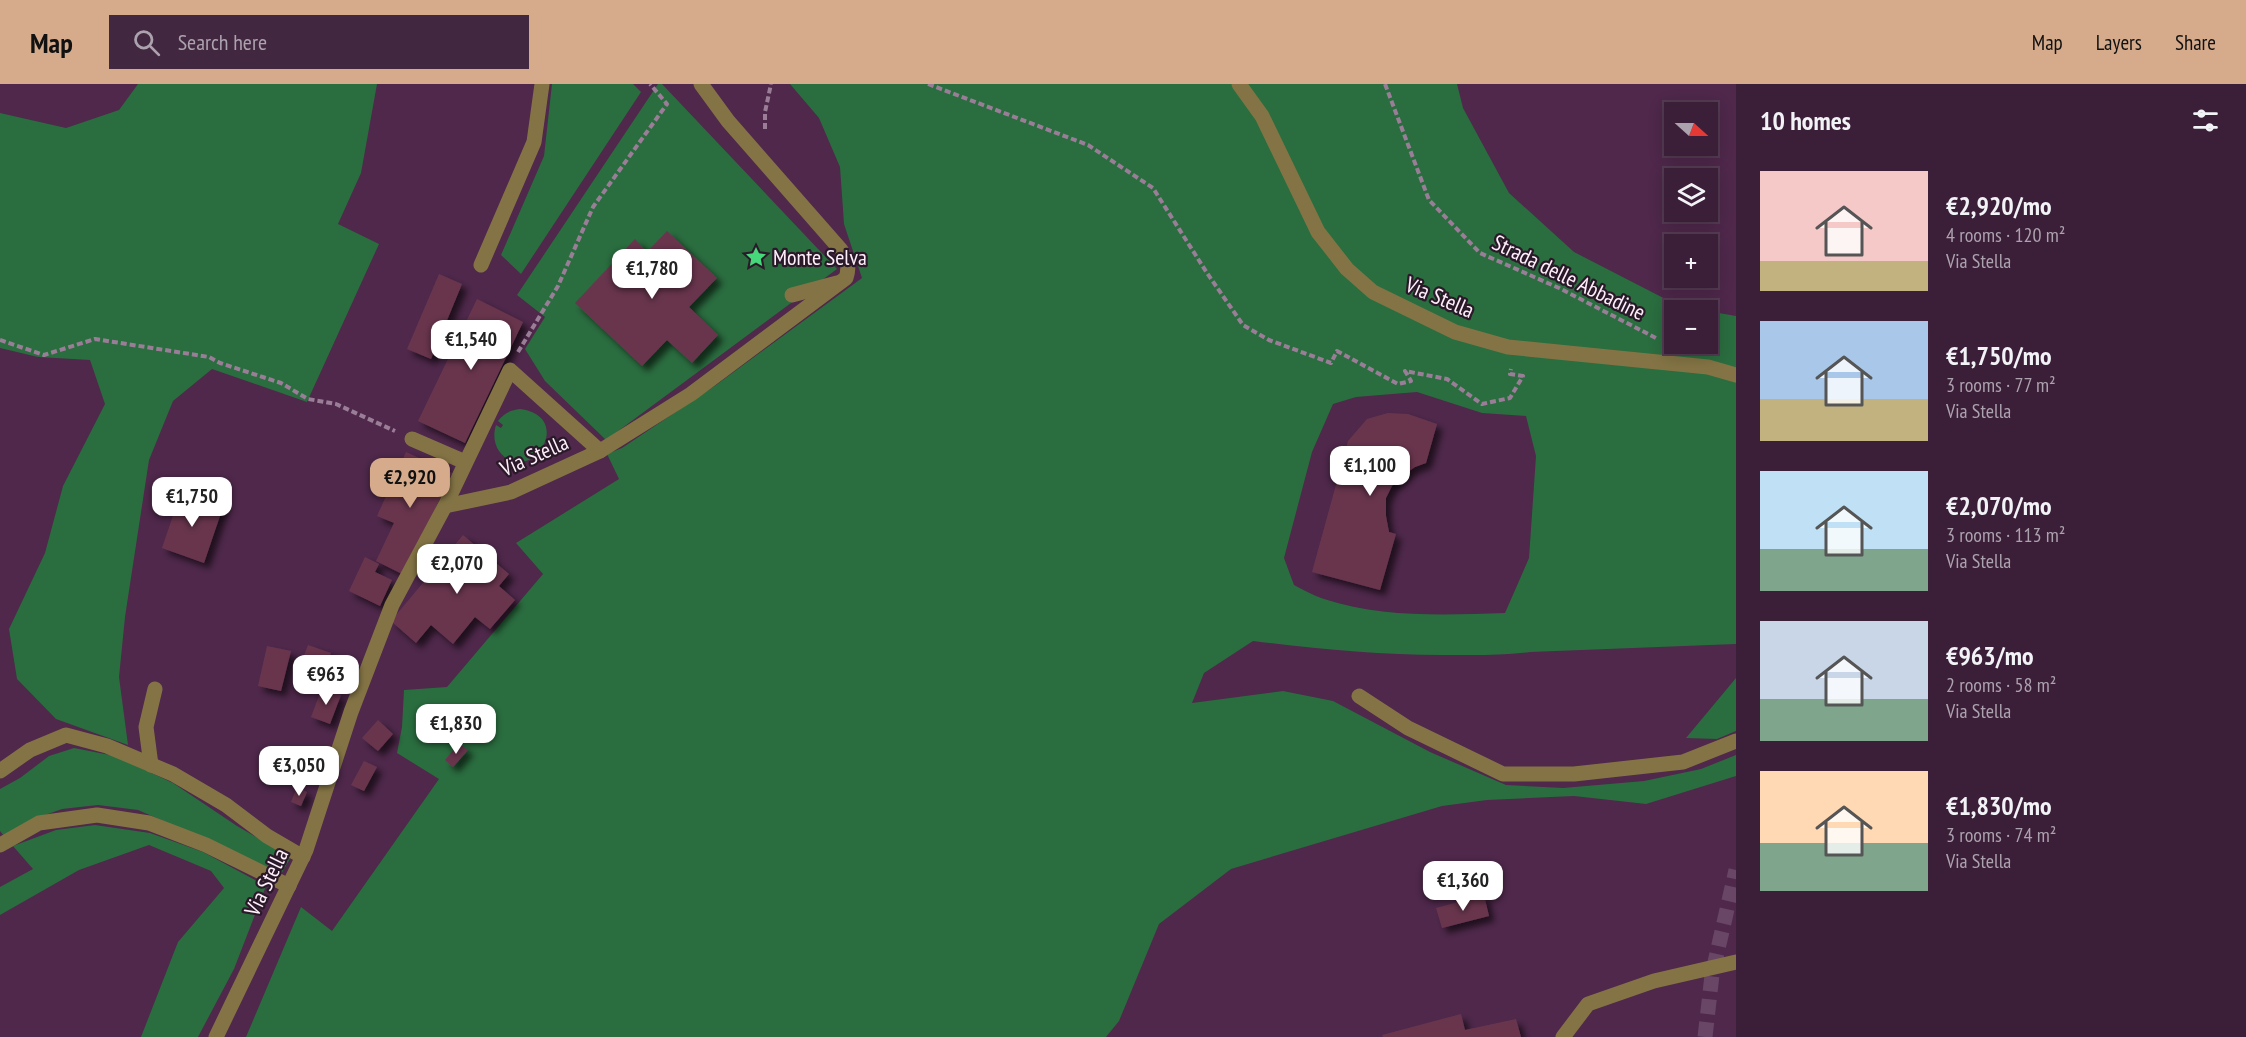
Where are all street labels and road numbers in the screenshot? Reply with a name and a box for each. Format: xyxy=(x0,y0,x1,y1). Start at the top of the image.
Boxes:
street label: Strada delle Abbadine xyxy=(1488,228,1650,326)
street label: Via Stella xyxy=(1401,270,1479,324)
street label: Via Stella xyxy=(495,428,573,483)
street label: Via Stella xyxy=(237,844,294,921)

